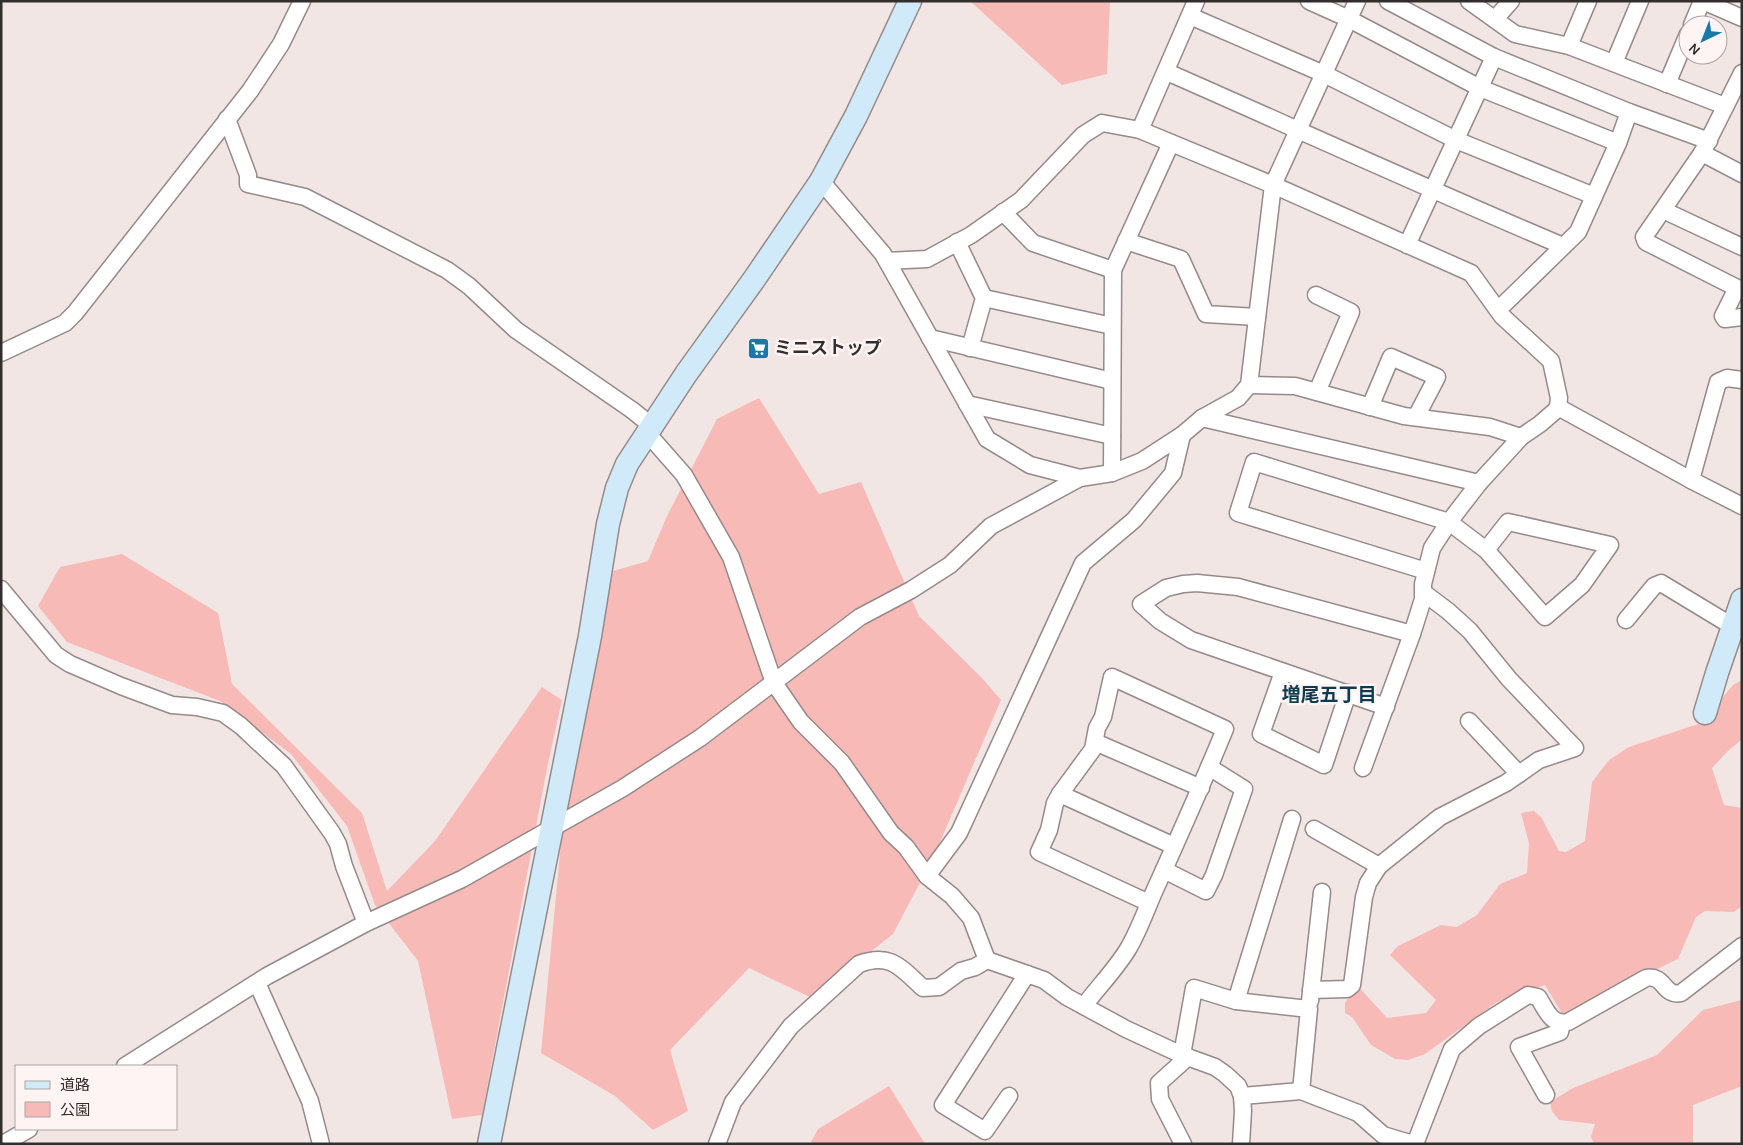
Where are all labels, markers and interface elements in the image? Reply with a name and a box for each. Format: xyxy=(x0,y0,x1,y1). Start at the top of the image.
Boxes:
north arrow xyxy=(1678,15,1728,65)
text: N xyxy=(1685,39,1704,59)
supermarket icon: ミニストップ xyxy=(746,336,770,360)
place label: ミニストップ xyxy=(774,337,882,359)
district label: 増尾五丁目 xyxy=(1281,684,1377,706)
legend xyxy=(15,1065,178,1130)
text: 道路 xyxy=(60,1076,90,1094)
text: 公園 xyxy=(60,1101,90,1119)

